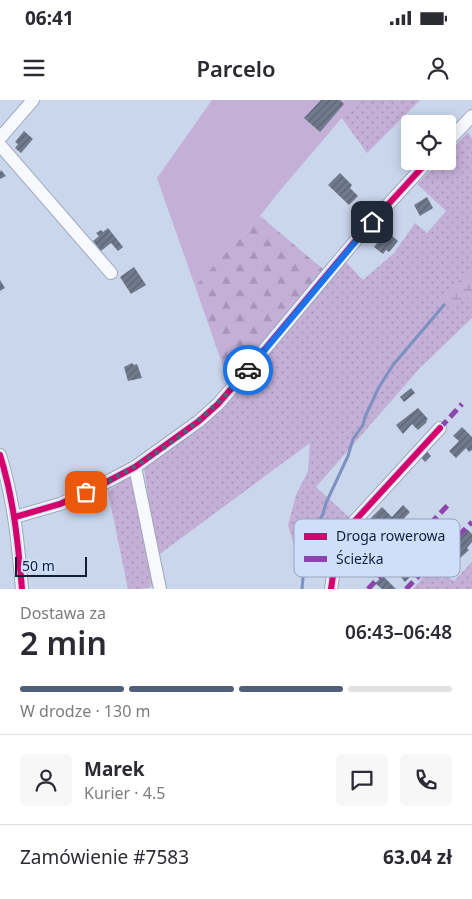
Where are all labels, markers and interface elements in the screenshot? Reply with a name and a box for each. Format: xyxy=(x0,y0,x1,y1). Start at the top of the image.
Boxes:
text: 06:41 xyxy=(25,5,74,31)
text: Parcelo xyxy=(196,53,276,83)
icon: menu xyxy=(20,54,48,82)
icon: person xyxy=(424,54,452,82)
map controls xyxy=(401,115,456,170)
button: locate xyxy=(401,115,456,170)
pin xyxy=(351,201,393,243)
icon: home xyxy=(358,208,386,236)
courier xyxy=(223,345,273,395)
icon: car xyxy=(234,356,262,384)
pin xyxy=(65,471,107,513)
icon: bag xyxy=(72,478,100,506)
legend xyxy=(294,519,460,577)
text: Droga rowerowa xyxy=(336,526,445,545)
text: Ścieżka xyxy=(336,549,384,568)
scale bar xyxy=(15,554,88,577)
text: 50 m xyxy=(22,556,55,575)
text: Dostawa za xyxy=(20,602,106,624)
text: 06:43–06:48 xyxy=(345,619,452,645)
text: 2 min xyxy=(20,621,107,664)
text: W drodze · 130 m xyxy=(20,700,150,722)
button: person xyxy=(20,754,72,806)
button: chat xyxy=(336,754,388,806)
button: phone xyxy=(400,754,452,806)
text: Marek xyxy=(84,756,145,782)
text: Kurier · 4.5 xyxy=(84,782,165,804)
text: Zamówienie #7583 xyxy=(20,844,189,870)
text: 63.04 zł xyxy=(383,844,452,870)

